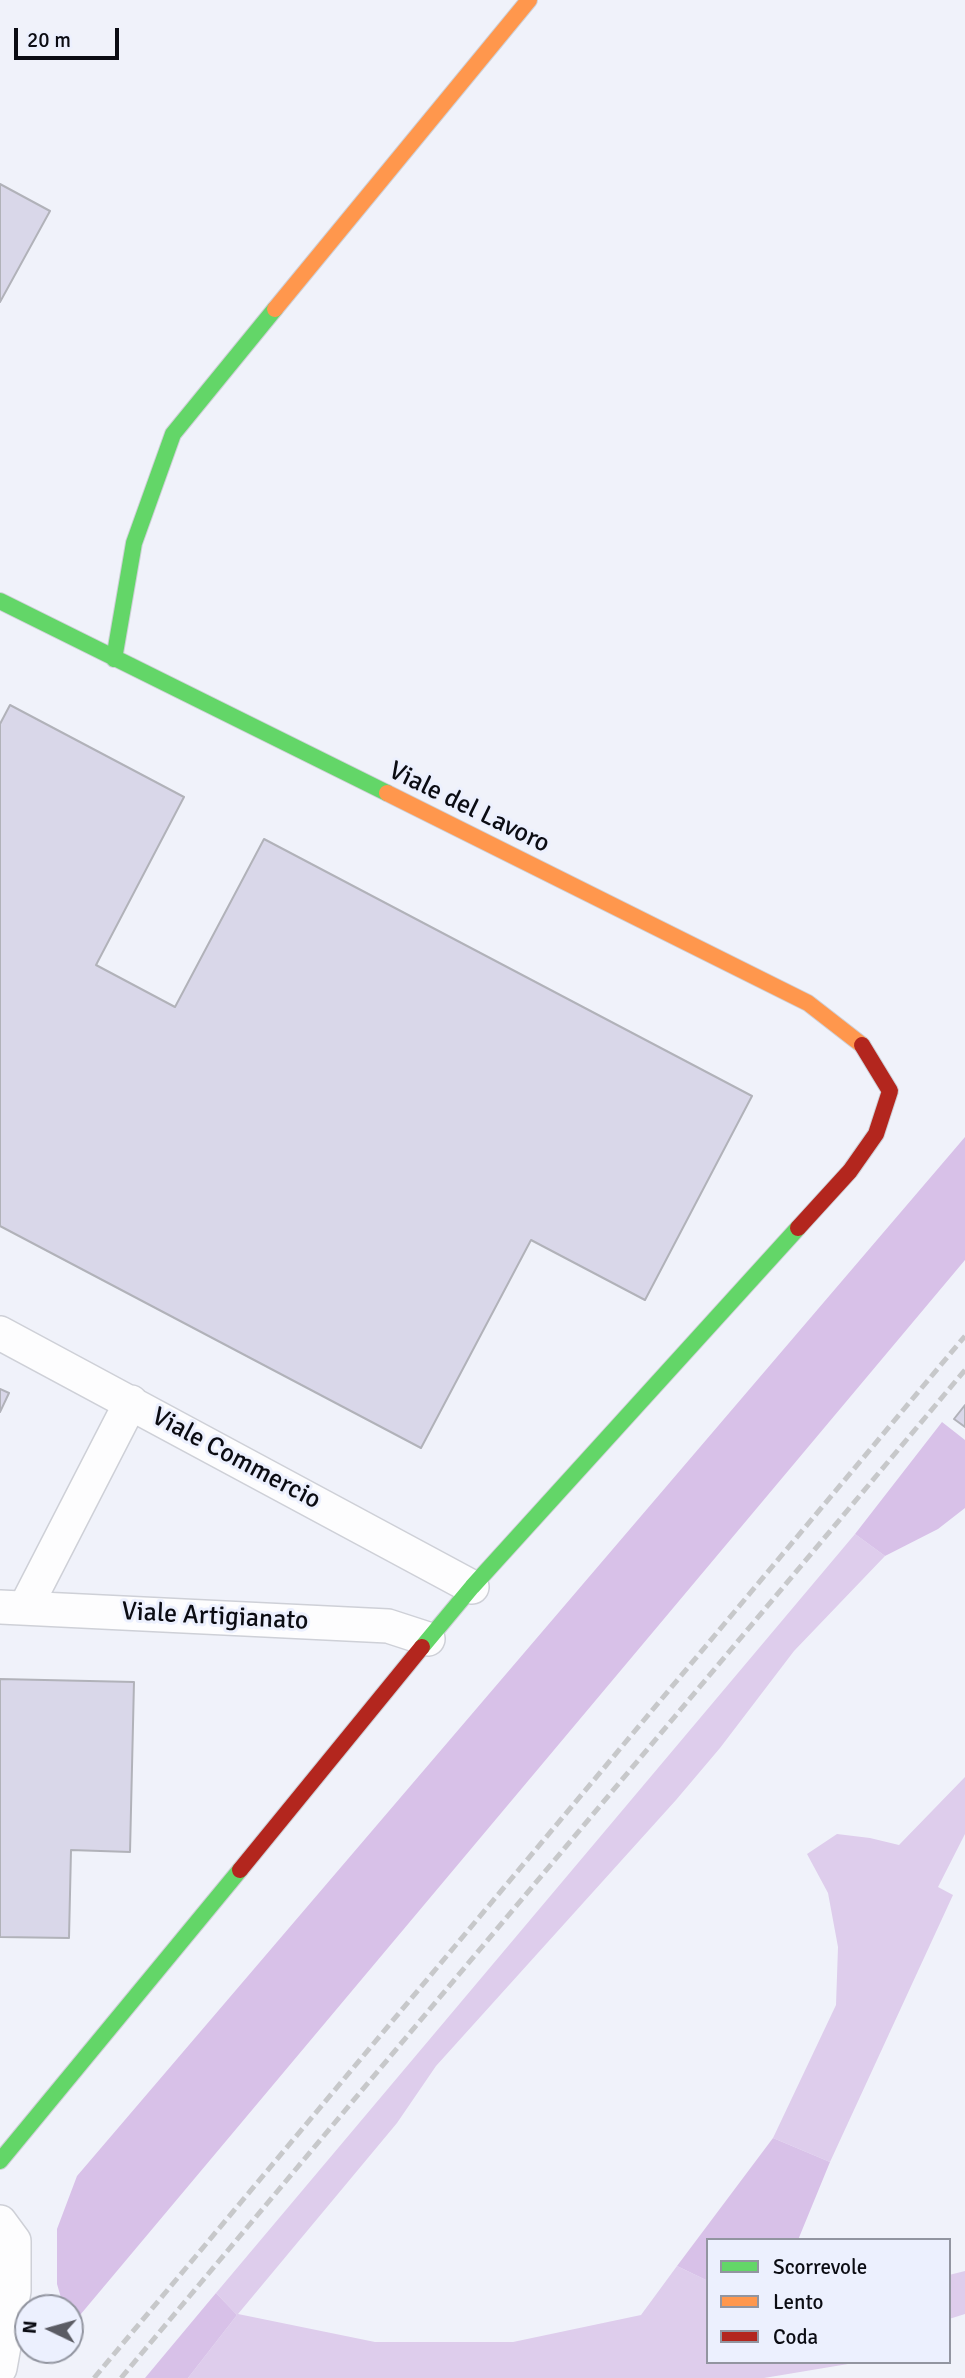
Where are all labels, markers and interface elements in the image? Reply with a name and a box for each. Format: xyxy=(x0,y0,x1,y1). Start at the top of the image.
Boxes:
scale bar xyxy=(18,14,122,58)
text: 20 m xyxy=(27,27,71,53)
street label: Viale del Lavoro xyxy=(383,756,555,860)
street label: Viale Commercio xyxy=(146,1401,326,1517)
street label: Viale Artigianato xyxy=(121,1597,309,1637)
legend xyxy=(706,2238,951,2364)
text: Scorrevole xyxy=(773,2254,867,2280)
text: Lento xyxy=(773,2289,823,2315)
north arrow xyxy=(14,2294,84,2364)
text: N xyxy=(18,2320,43,2335)
text: Coda xyxy=(773,2324,818,2350)

